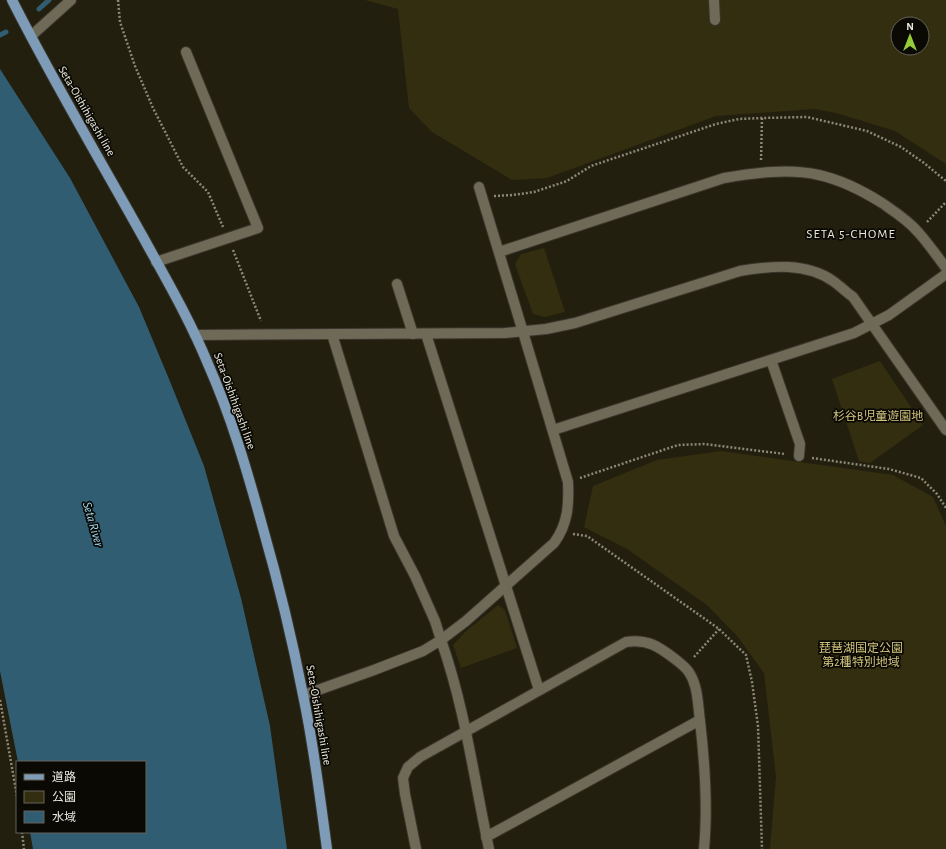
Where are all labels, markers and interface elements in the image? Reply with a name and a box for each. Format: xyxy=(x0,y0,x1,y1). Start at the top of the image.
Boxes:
north arrow xyxy=(890,16,930,56)
text: N xyxy=(906,21,914,32)
street label: Seta-Oishihigashi line xyxy=(56,64,118,158)
district label: SETA 5-CHOME xyxy=(806,228,896,241)
street label: Seta-Oishihigashi line xyxy=(212,351,258,451)
park label: 杉谷B児童遊園地 xyxy=(833,409,923,422)
water label: Seta River xyxy=(80,500,105,549)
park label: 琵琶湖国定公園 第2種特別地域 xyxy=(819,641,903,668)
street label: Seta-Oishihigashi line xyxy=(304,664,334,766)
legend xyxy=(16,761,146,833)
text: 道路 xyxy=(52,770,76,783)
text: 公園 xyxy=(52,791,76,803)
text: 水域 xyxy=(52,811,76,823)

